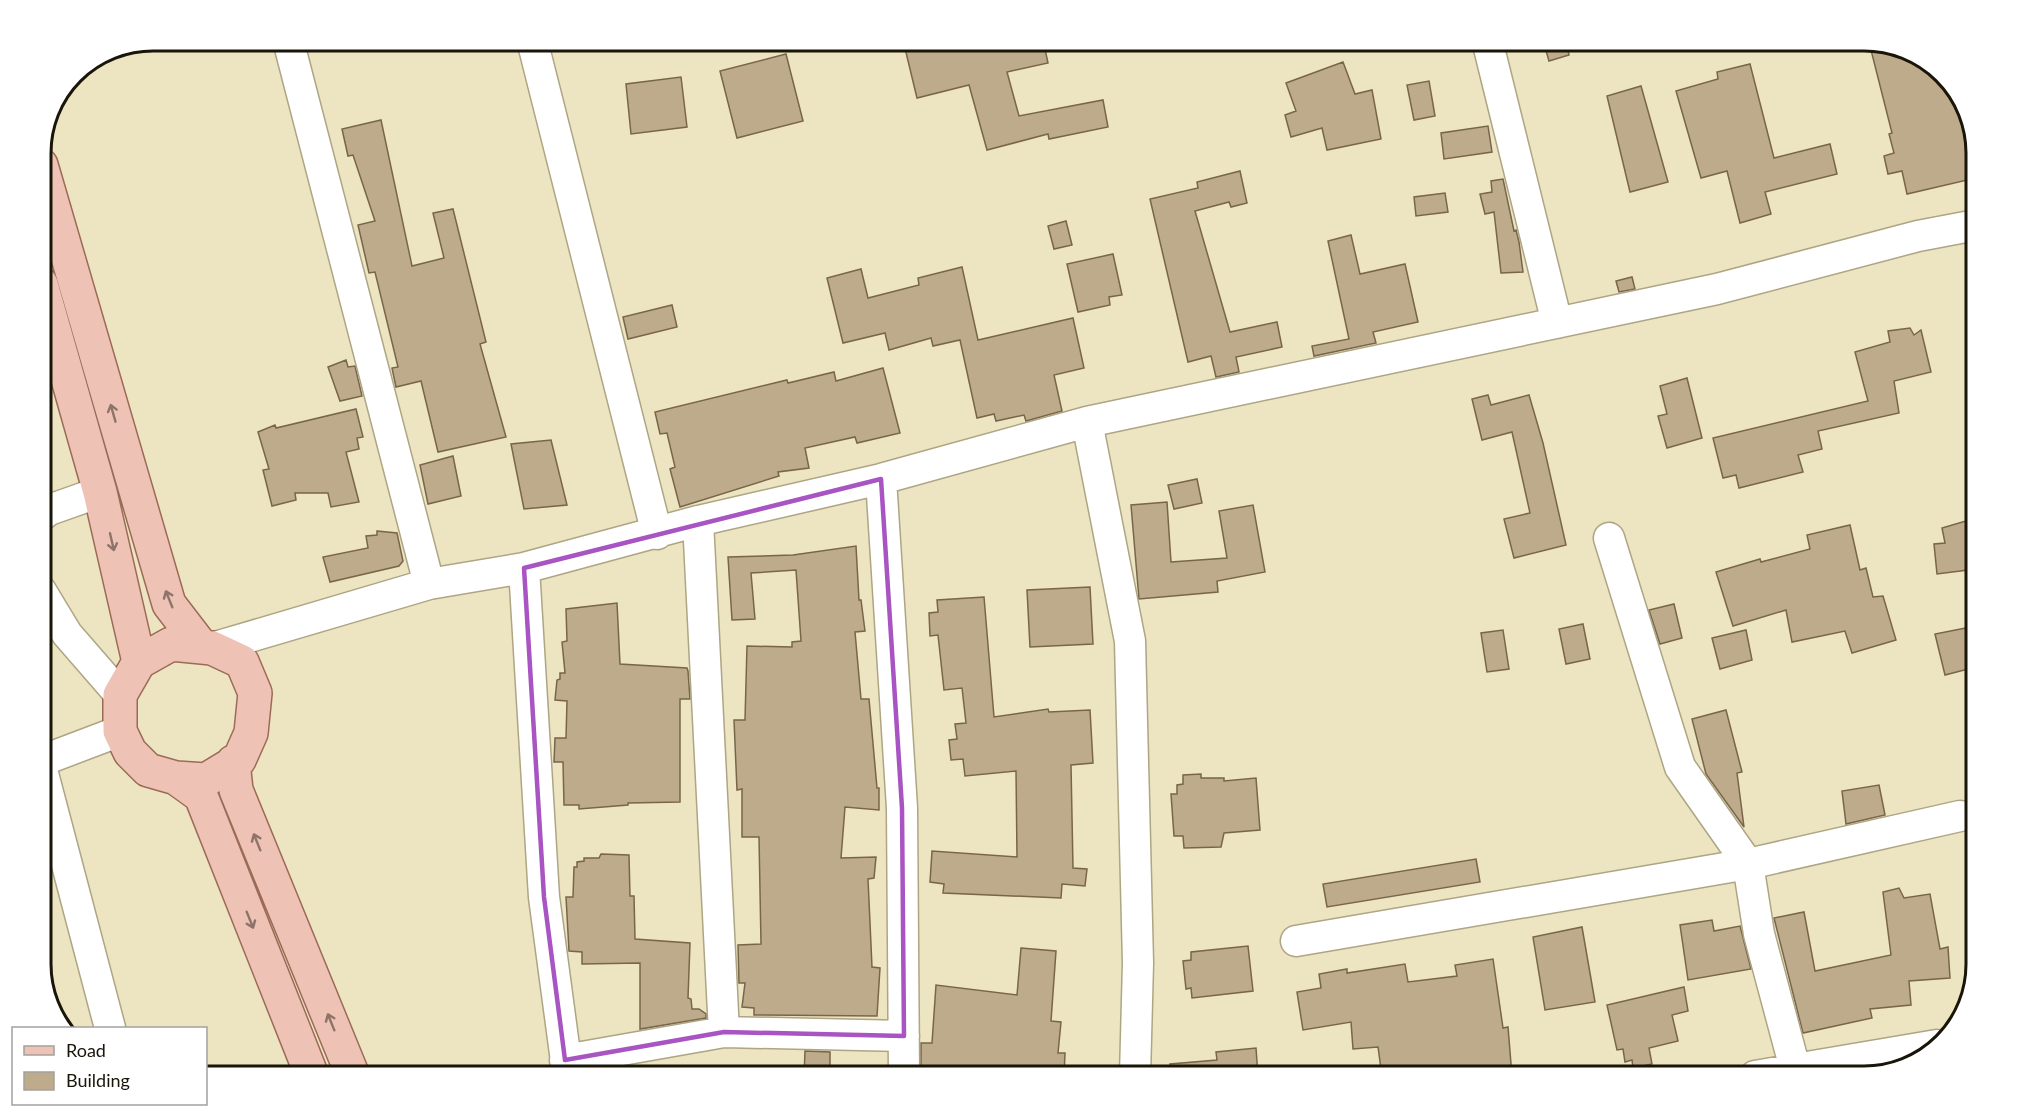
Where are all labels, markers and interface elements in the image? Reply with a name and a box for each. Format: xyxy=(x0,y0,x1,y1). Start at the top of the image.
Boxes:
one-way arrow xyxy=(107,404,118,423)
one-way arrow xyxy=(106,533,118,552)
one-way arrow xyxy=(163,591,174,609)
one-way arrow xyxy=(251,833,262,852)
one-way arrow xyxy=(245,910,256,928)
one-way arrow xyxy=(325,1014,336,1032)
legend xyxy=(12,1027,207,1105)
text: Road xyxy=(66,1039,106,1061)
text: Building xyxy=(66,1069,130,1091)

